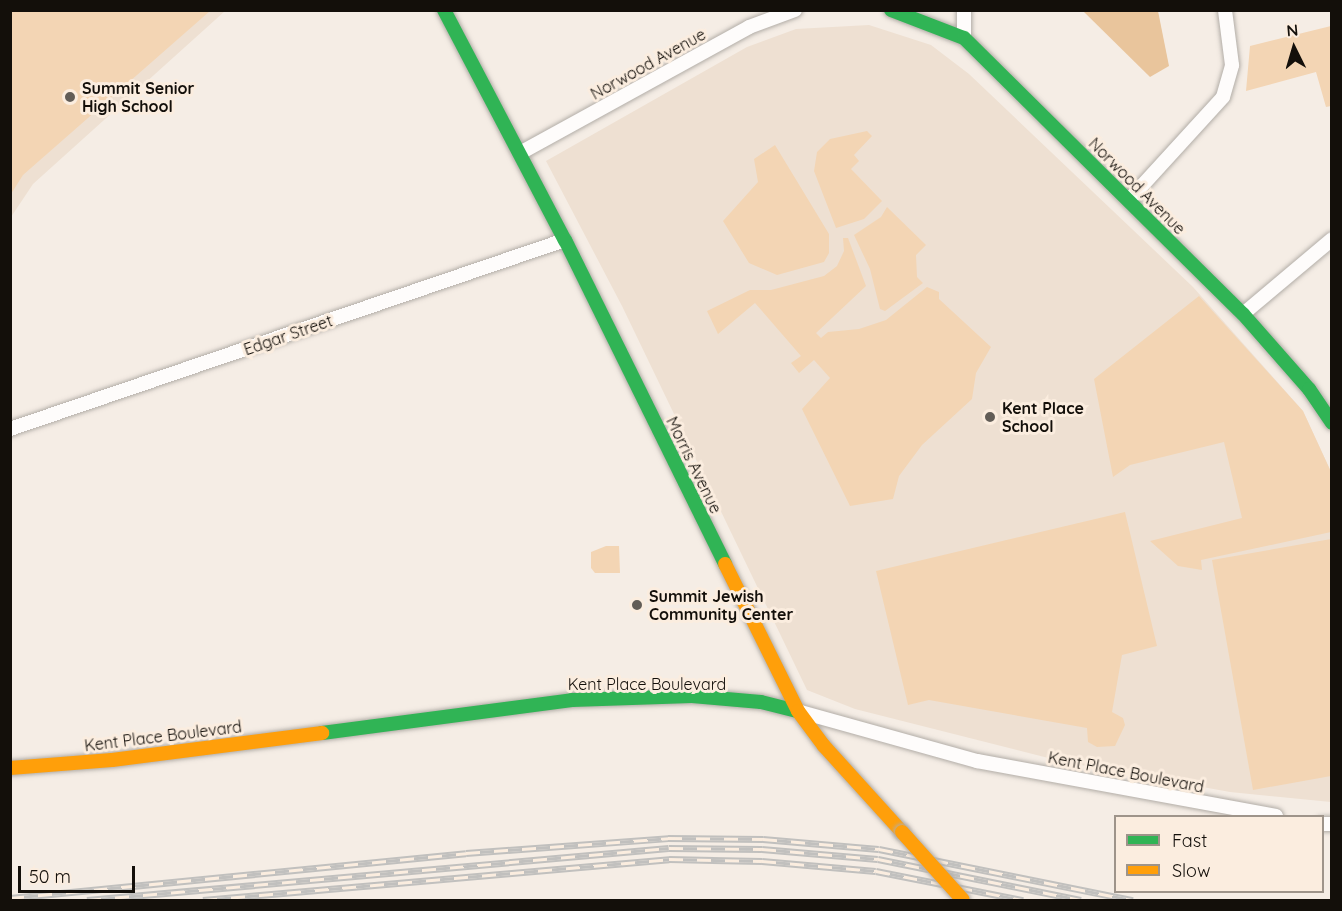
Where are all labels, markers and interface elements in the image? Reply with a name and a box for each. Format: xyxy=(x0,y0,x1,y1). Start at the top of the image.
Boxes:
north arrow xyxy=(1264,18,1324,78)
text: N xyxy=(1286,20,1299,41)
street label: Norwood Avenue xyxy=(587,24,709,104)
place label: Summit Senior High School xyxy=(82,78,194,116)
marker: Summit Senior High School xyxy=(63,90,77,104)
street label: Norwood Avenue xyxy=(1085,134,1189,238)
street label: Edgar Street xyxy=(241,311,335,359)
place label: Kent Place School xyxy=(1002,398,1084,436)
marker: Kent Place School xyxy=(983,410,997,424)
street label: Morris Avenue xyxy=(662,414,726,516)
place label: Summit Jewish Community Center xyxy=(649,586,793,624)
marker: Summit Jewish Community Center xyxy=(630,598,644,612)
street label: Kent Place Boulevard xyxy=(568,674,726,694)
street label: Kent Place Boulevard xyxy=(83,717,243,755)
street label: Kent Place Boulevard xyxy=(1046,747,1206,797)
legend xyxy=(1114,815,1324,893)
text: Fast xyxy=(1172,829,1207,852)
scale bar xyxy=(21,854,138,892)
text: Slow xyxy=(1172,859,1210,882)
text: 50 m xyxy=(29,865,71,888)

